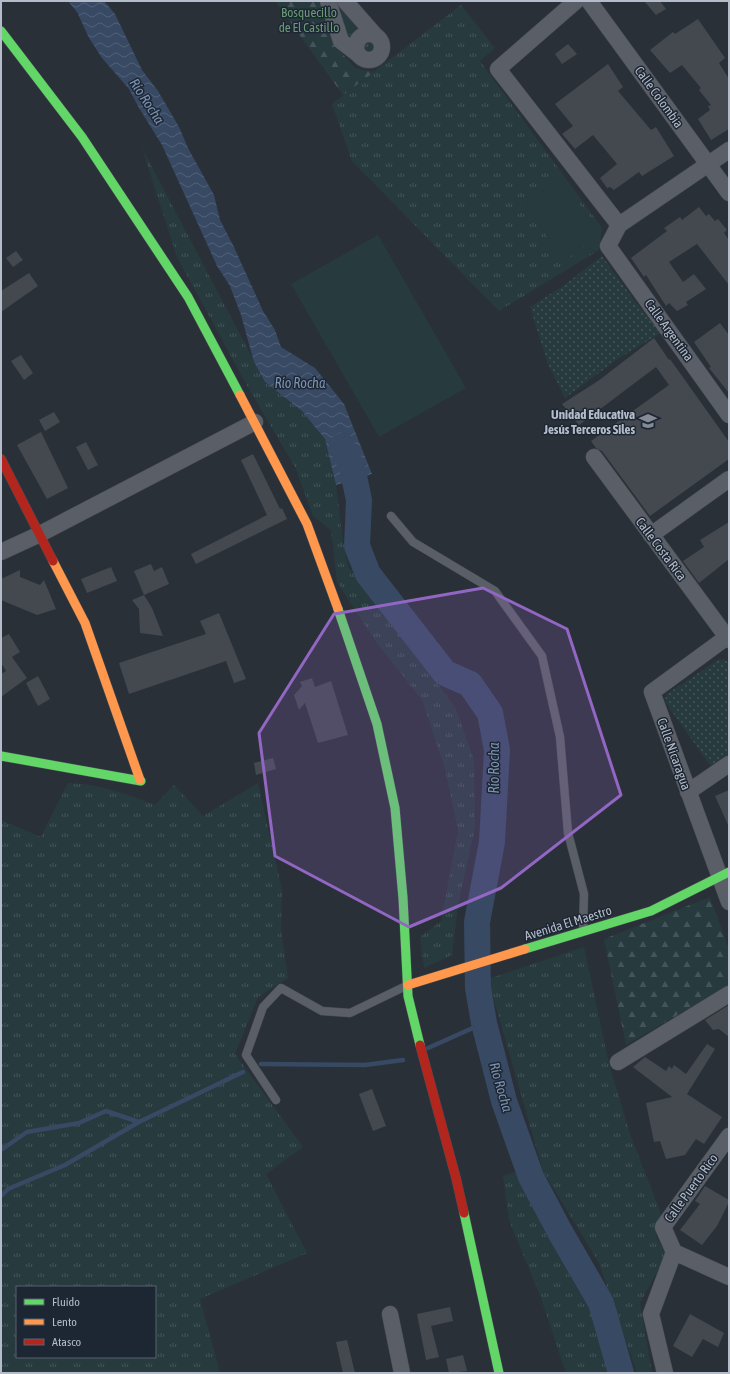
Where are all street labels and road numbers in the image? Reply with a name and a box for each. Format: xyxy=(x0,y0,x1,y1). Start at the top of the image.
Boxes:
street label: Calle Colombia xyxy=(632,63,686,131)
street label: Calle Argentina xyxy=(642,296,696,364)
street label: Calle Costa Rica xyxy=(632,515,690,583)
street label: Calle Nicaragua xyxy=(654,716,694,792)
street label: Avenida El Maestro xyxy=(523,903,613,943)
street label: Calle Puerto Rico xyxy=(661,1151,721,1225)

